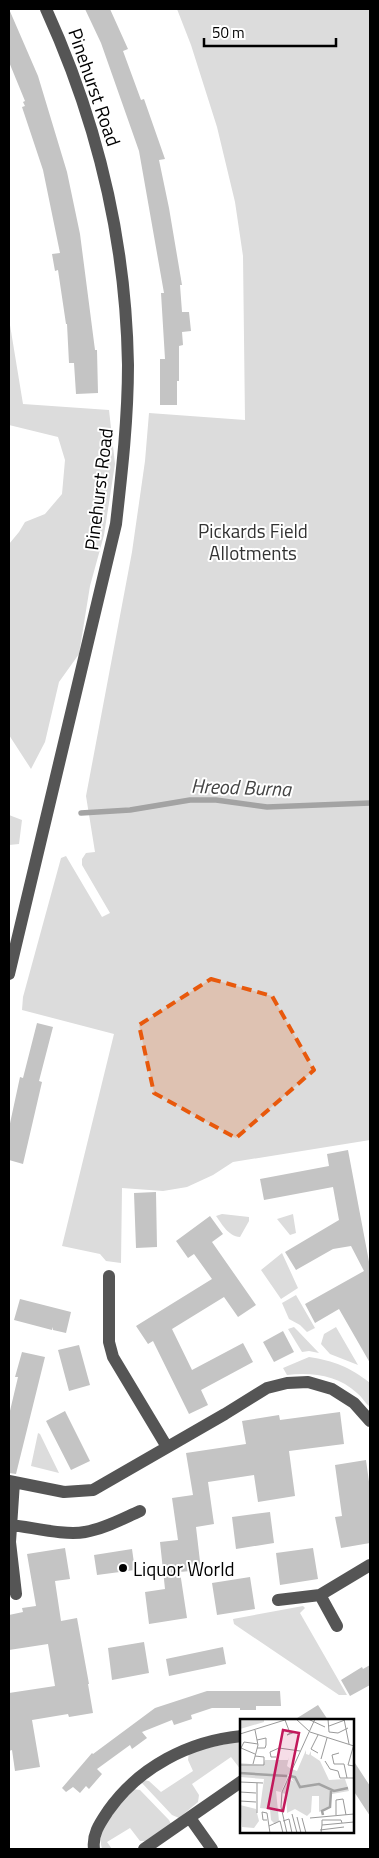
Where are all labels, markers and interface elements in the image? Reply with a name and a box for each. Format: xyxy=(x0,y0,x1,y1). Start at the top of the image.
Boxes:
scale bar xyxy=(204,15,336,47)
text: 50 m xyxy=(212,21,245,44)
street label: Pinehurst Road xyxy=(61,24,129,150)
street label: Pinehurst Road xyxy=(76,426,120,552)
park label: Pickards Field Allotments xyxy=(198,516,308,567)
water label: Hreod Burna xyxy=(191,770,292,804)
place label: Liquor World xyxy=(133,1554,235,1583)
marker: Liquor World xyxy=(117,1562,129,1574)
inset map xyxy=(240,1719,354,1833)

